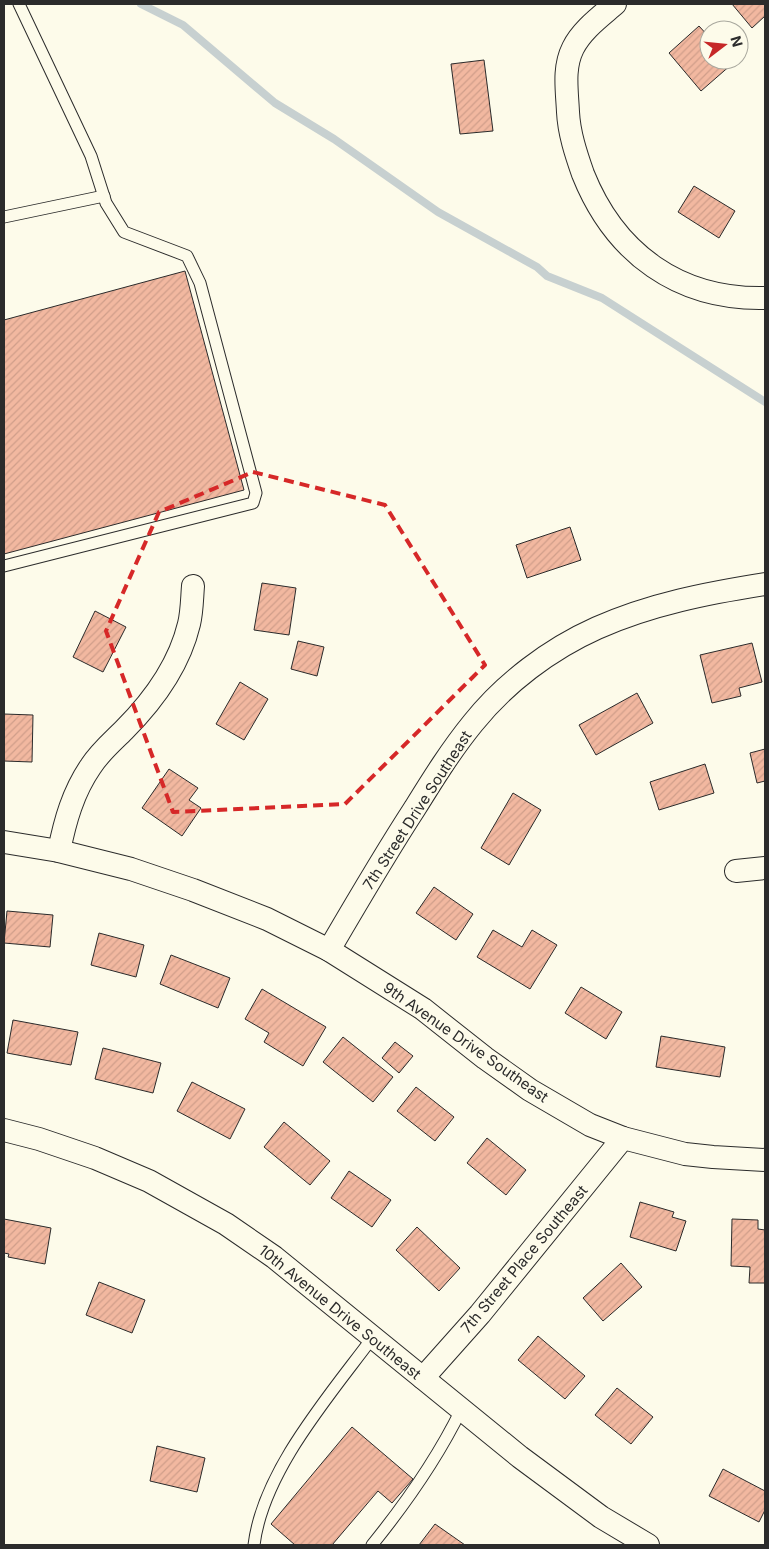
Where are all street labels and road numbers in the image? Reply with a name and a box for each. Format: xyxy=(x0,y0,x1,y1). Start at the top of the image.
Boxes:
street label: 7th Street Drive Southeast xyxy=(358,727,476,893)
street label: 9th Avenue Drive Southeast xyxy=(380,978,552,1106)
street label: 7th Street Place Southeast xyxy=(456,1181,592,1337)
street label: 10th Avenue Drive Southeast xyxy=(255,1241,425,1383)

